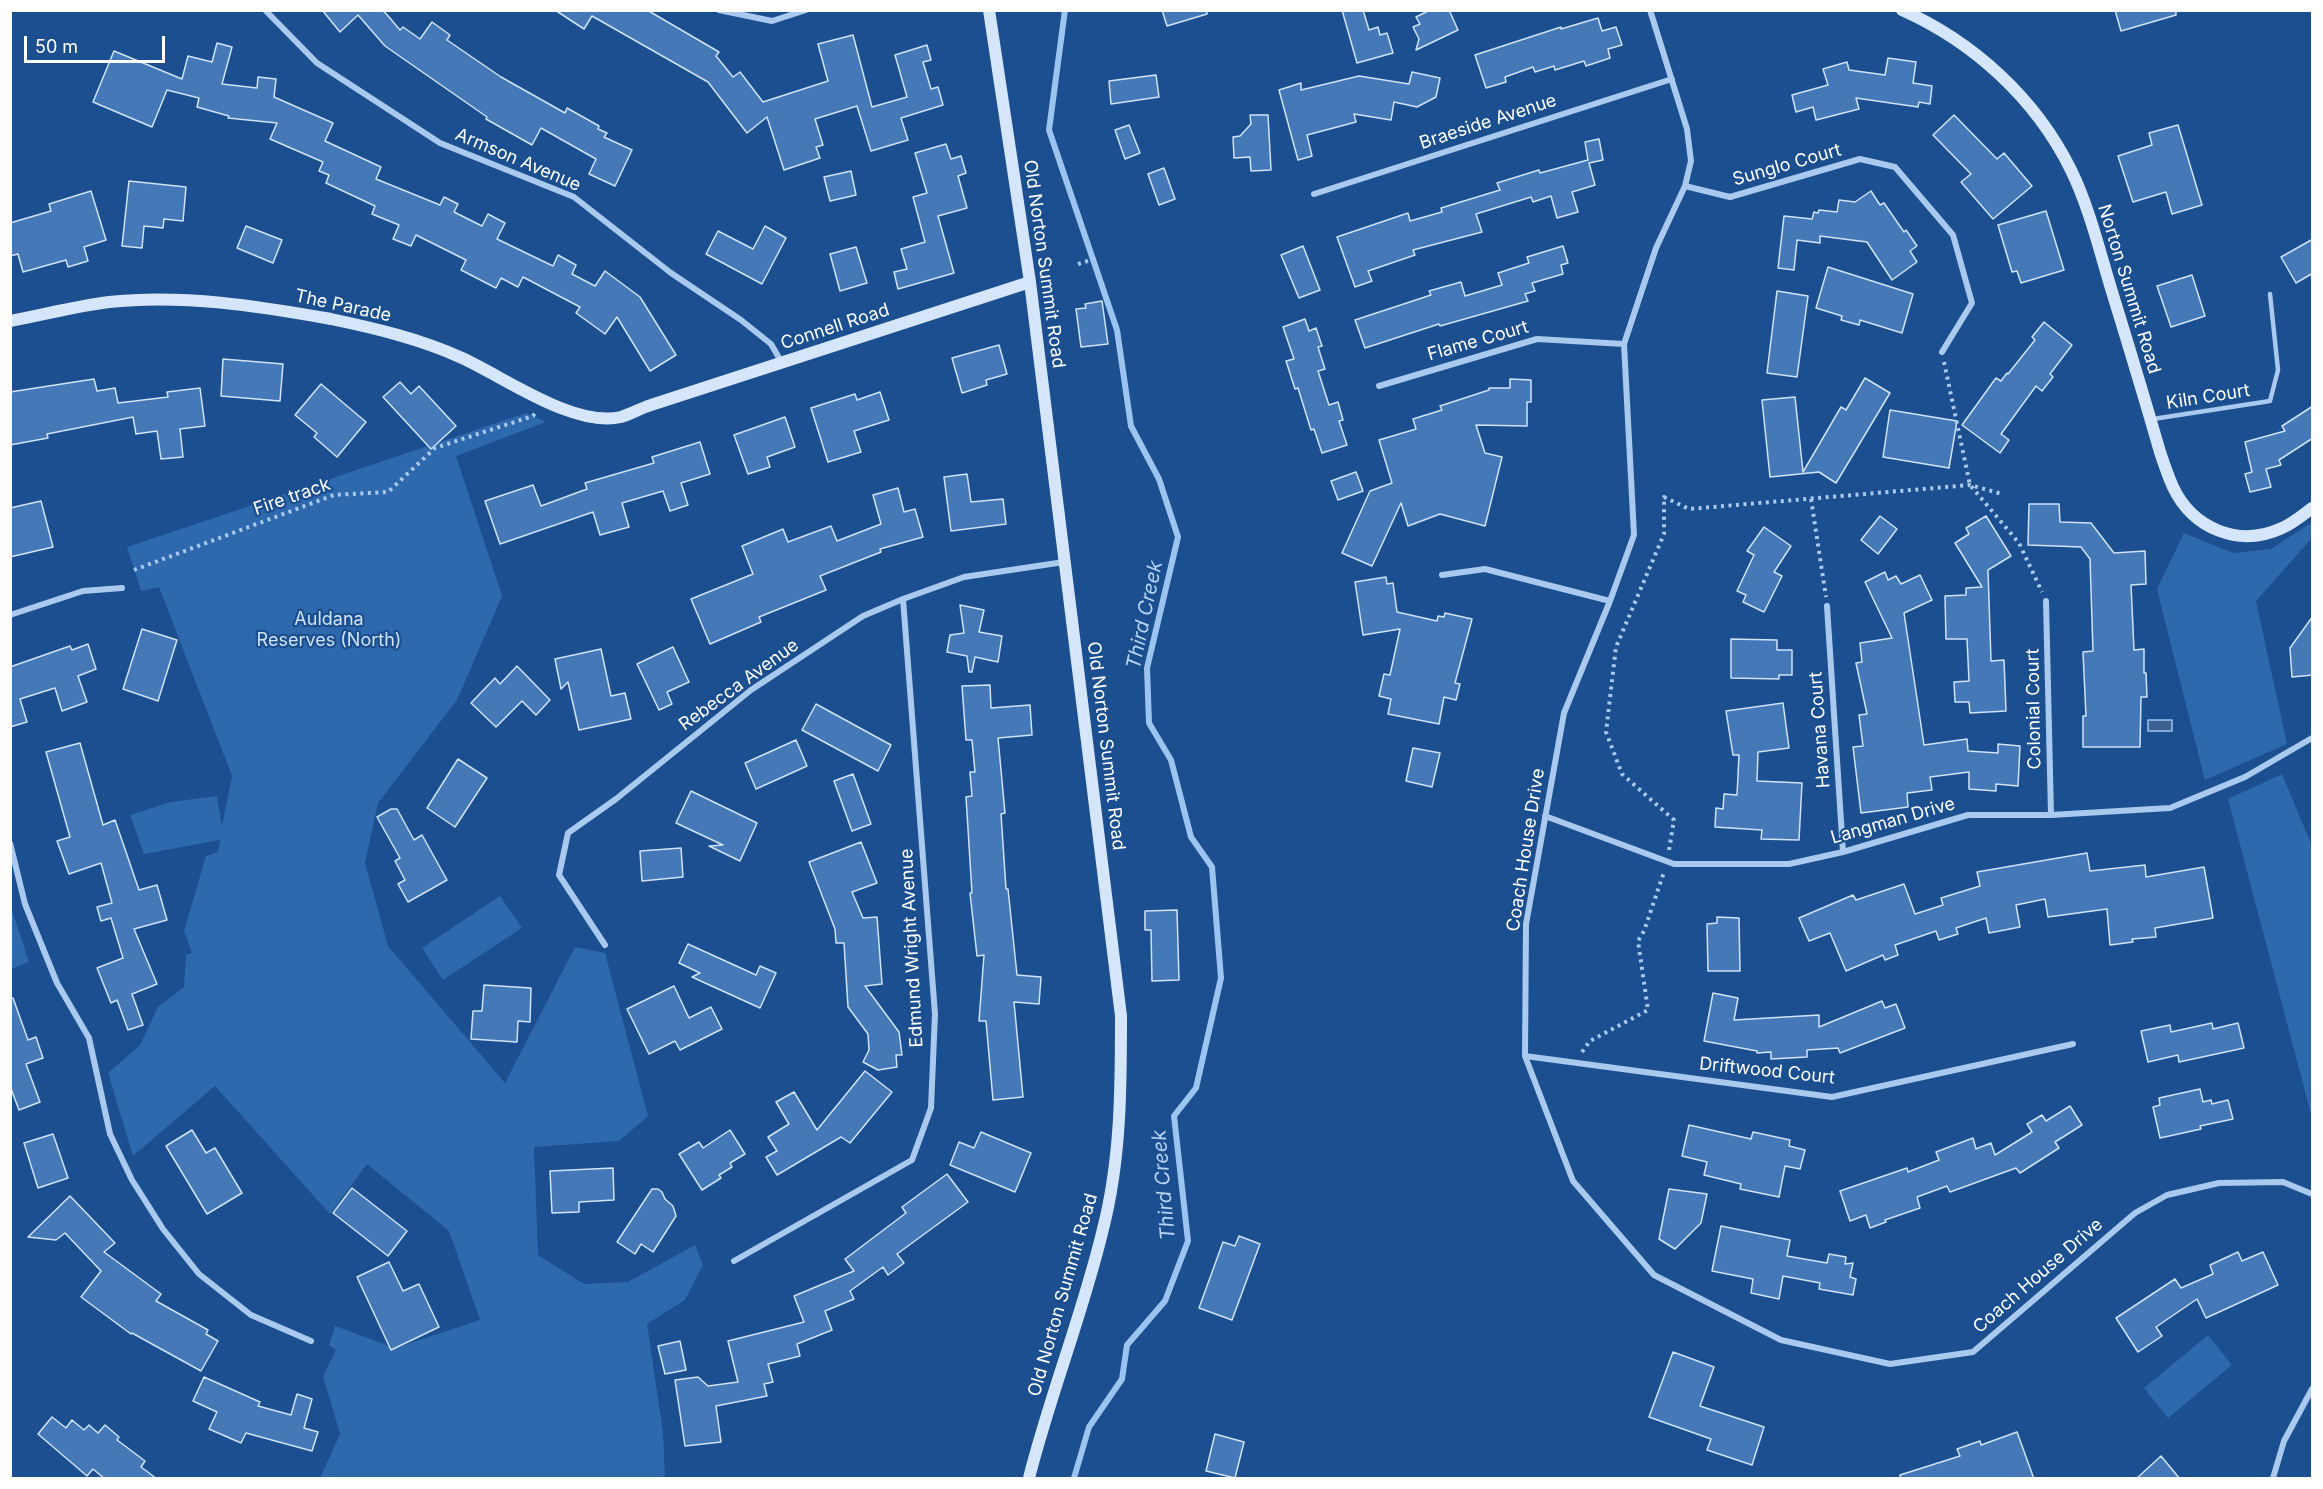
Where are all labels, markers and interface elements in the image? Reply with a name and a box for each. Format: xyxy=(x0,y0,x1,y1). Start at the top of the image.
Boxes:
scale bar xyxy=(27,24,168,62)
text: 50 m xyxy=(35,36,78,57)
street label: Braeside Avenue xyxy=(1417,90,1559,154)
street label: Armson Avenue xyxy=(452,124,584,196)
street label: Sunglo Court xyxy=(1730,139,1844,191)
street label: Old Norton Summit Road xyxy=(1019,158,1069,370)
street label: Norton Summit Road xyxy=(2093,202,2165,376)
street label: The Parade xyxy=(293,285,393,327)
street label: Connell Road xyxy=(778,299,892,355)
street label: Flame Court xyxy=(1425,316,1531,366)
street label: Kiln Court xyxy=(2165,380,2251,414)
street label: Fire track xyxy=(251,474,333,520)
water label: Third Creek xyxy=(1122,558,1168,672)
park label: Auldana Reserves (North) xyxy=(257,609,401,652)
street label: Rebecca Avenue xyxy=(675,634,803,736)
street label: Old Norton Summit Road xyxy=(1082,640,1130,852)
street label: Colonial Court xyxy=(2022,648,2046,770)
street label: Havana Court xyxy=(1805,671,1835,789)
street label: Coach House Drive xyxy=(1502,767,1550,933)
street label: Langman Drive xyxy=(1828,793,1958,849)
street label: Edmund Wright Avenue xyxy=(896,848,928,1048)
street label: Driftwood Court xyxy=(1698,1053,1836,1089)
water label: Third Creek xyxy=(1147,1129,1181,1241)
street label: Old Norton Summit Road xyxy=(1024,1191,1102,1399)
street label: Coach House Drive xyxy=(1969,1214,2107,1338)

